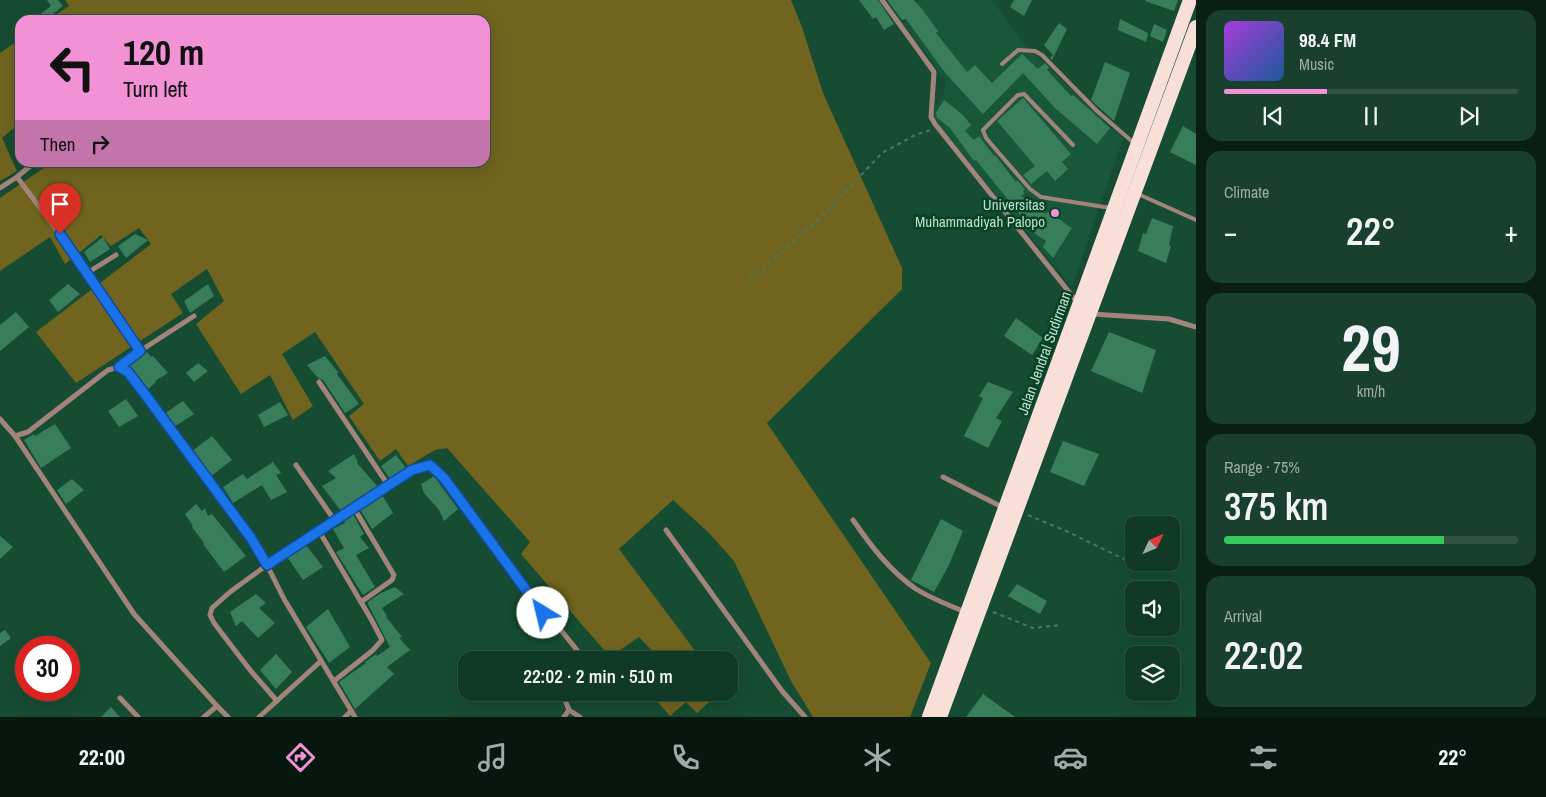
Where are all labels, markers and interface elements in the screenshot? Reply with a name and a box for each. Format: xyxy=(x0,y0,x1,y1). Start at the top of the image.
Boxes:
text: 98.4 FM xyxy=(1299,27,1356,53)
text: 120 m xyxy=(123,29,204,76)
icon: left xyxy=(40,35,105,100)
text: Music xyxy=(1299,53,1334,75)
text: Turn left xyxy=(123,74,188,104)
icon: previous xyxy=(1259,102,1287,130)
icon: pause xyxy=(1357,102,1385,130)
icon: next xyxy=(1455,102,1483,130)
icon: right xyxy=(86,130,114,158)
text: Then xyxy=(40,131,76,157)
text: Climate xyxy=(1224,181,1269,203)
pin xyxy=(39,183,81,234)
icon: arrive xyxy=(46,190,74,218)
place label: Universitas Muhammadiyah Palopo xyxy=(915,194,1045,232)
text: 22° xyxy=(1346,206,1396,257)
marker: Universitas Muhammadiyah Palopo xyxy=(1049,207,1061,219)
text: − xyxy=(1224,213,1237,251)
text: + xyxy=(1505,213,1518,251)
street label: Jalan Jendral Sudirman xyxy=(1012,288,1076,418)
text: 29 xyxy=(1341,304,1401,391)
text: km/h xyxy=(1357,380,1385,402)
text: Range · 75% xyxy=(1224,456,1300,478)
text: 375 km xyxy=(1224,481,1328,532)
north arrow xyxy=(1125,516,1180,571)
map controls xyxy=(1125,516,1180,701)
button: sound xyxy=(1125,581,1180,636)
position arrow xyxy=(516,586,568,638)
text: Arrival xyxy=(1224,605,1262,627)
text: 22:02 xyxy=(1224,630,1303,681)
speed limit sign: 30 xyxy=(15,636,80,701)
button: layers xyxy=(1125,646,1180,701)
text: 22:02 · 2 min · 510 m xyxy=(523,663,673,689)
icon: directions xyxy=(283,740,318,775)
icon: music xyxy=(475,740,510,775)
icon: phone xyxy=(668,740,703,775)
icon: climate xyxy=(860,740,895,775)
icon: car xyxy=(1053,740,1088,775)
icon: filters xyxy=(1246,740,1281,775)
text: 22:00 xyxy=(79,742,125,772)
text: 22° xyxy=(1438,742,1467,772)

